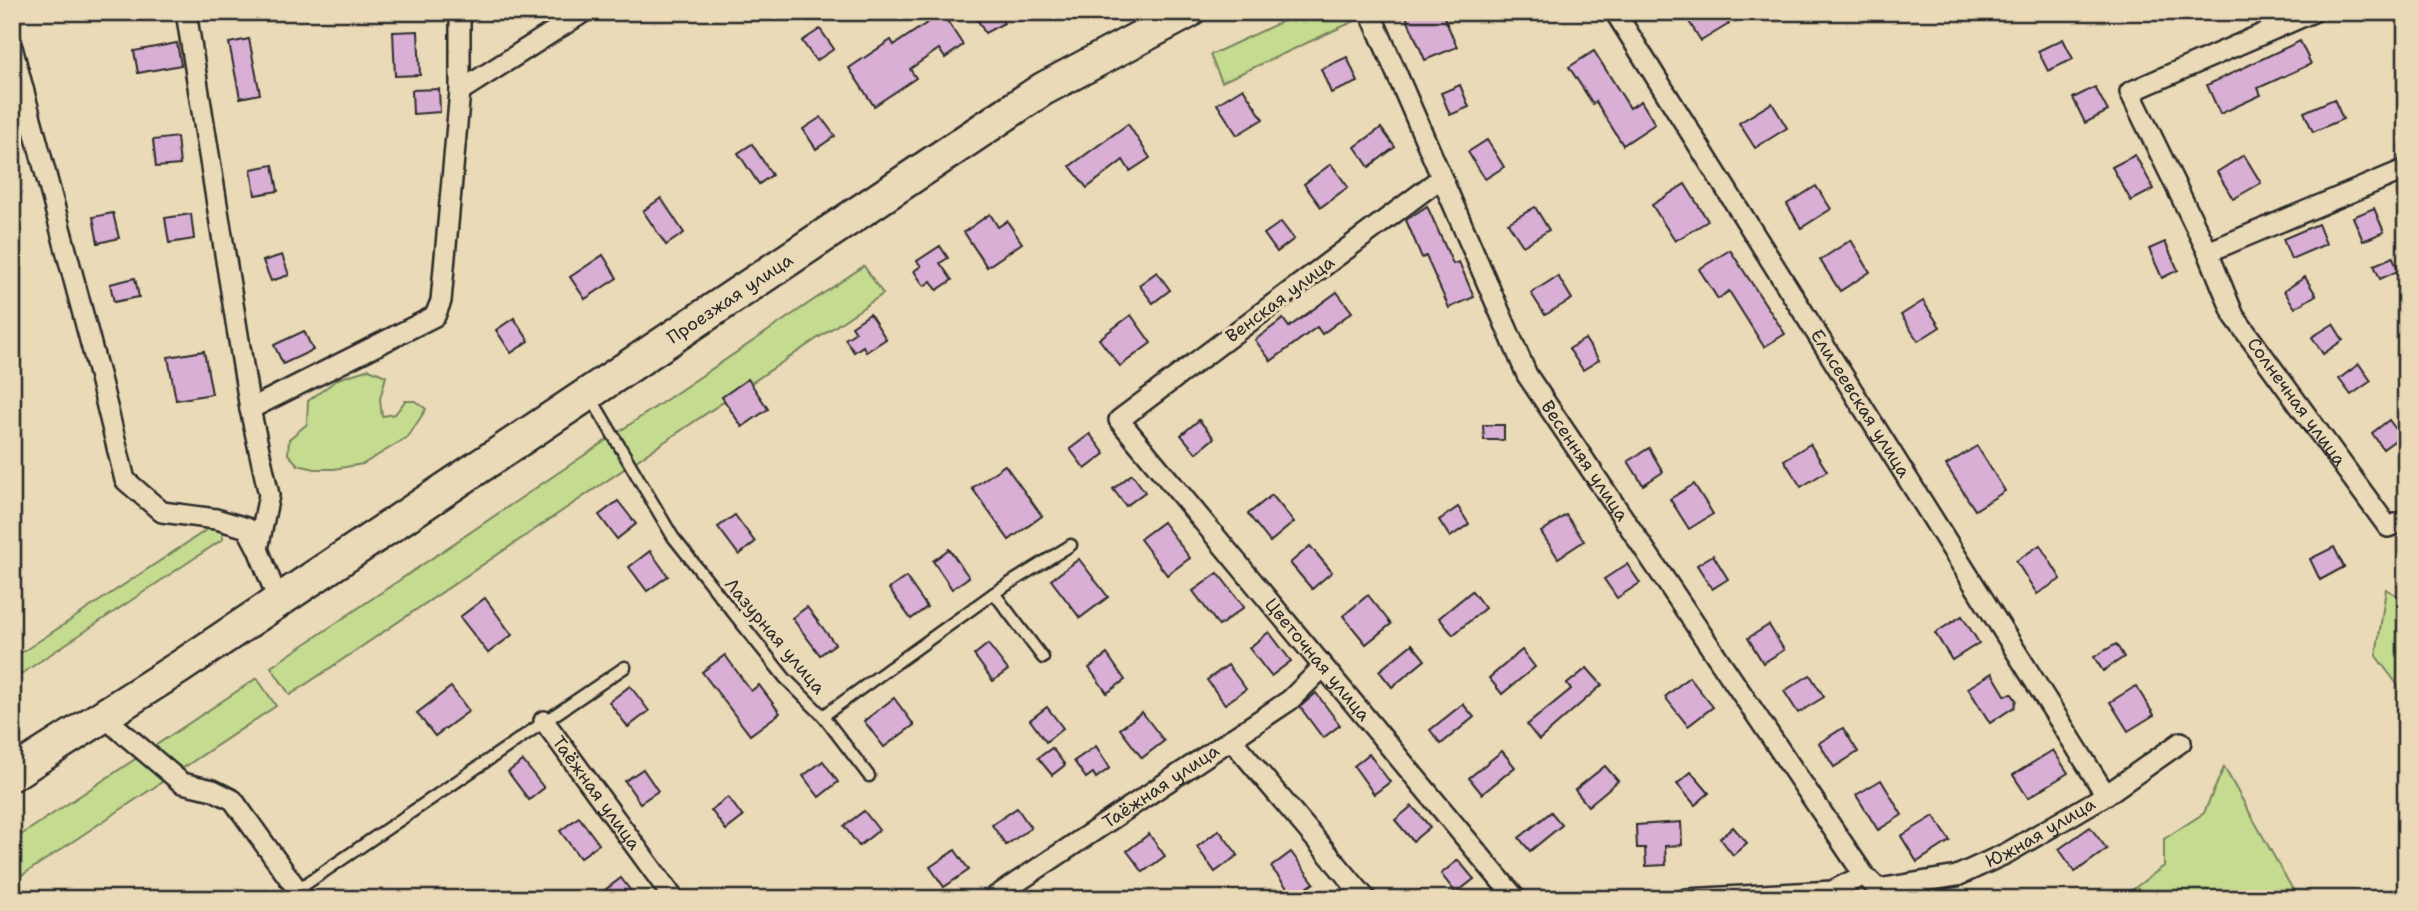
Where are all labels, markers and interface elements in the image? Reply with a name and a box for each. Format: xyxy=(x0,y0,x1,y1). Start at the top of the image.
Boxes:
street label: Проезжая улица xyxy=(662,248,798,350)
street label: Венская улица xyxy=(1221,250,1339,348)
street label: Елисеевская улица xyxy=(1805,325,1916,482)
street label: Солнечная улица xyxy=(2242,333,2352,471)
street label: Весенняя улица xyxy=(1536,396,1634,526)
street label: Лазурная улица xyxy=(719,573,831,699)
street label: Цветочная улица xyxy=(1259,593,1376,726)
street label: Таёжная улица xyxy=(547,731,646,855)
street label: Таёжная улица xyxy=(1098,739,1224,834)
street label: Южная улица xyxy=(1982,792,2100,873)

